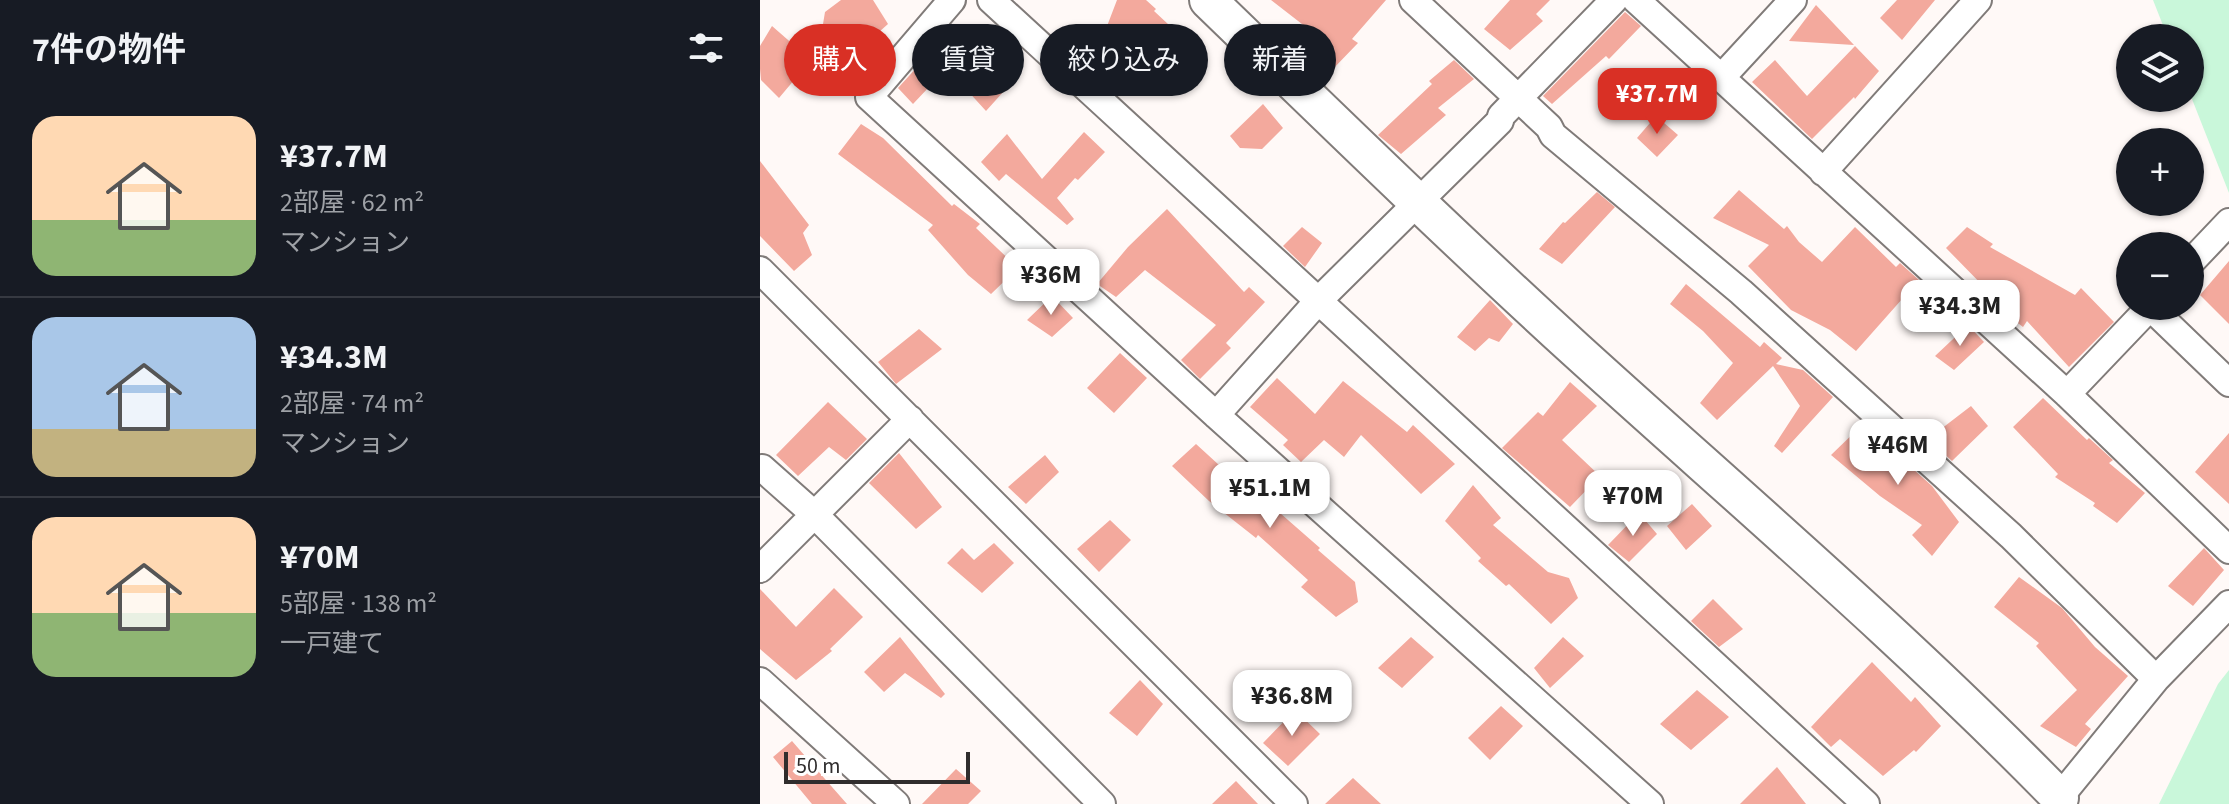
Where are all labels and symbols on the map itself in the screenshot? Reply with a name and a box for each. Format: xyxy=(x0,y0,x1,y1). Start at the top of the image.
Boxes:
pin: ¥37.7M xyxy=(1592,68,1722,136)
pin: ¥36M xyxy=(1004,249,1098,317)
pin: ¥34.3M xyxy=(1895,280,2025,348)
pin: ¥46M xyxy=(1851,419,1945,487)
pin: ¥51.1M xyxy=(1205,462,1335,530)
pin: ¥70M xyxy=(1586,470,1680,538)
pin: ¥36.8M xyxy=(1227,670,1357,738)
scale bar xyxy=(784,748,970,784)

